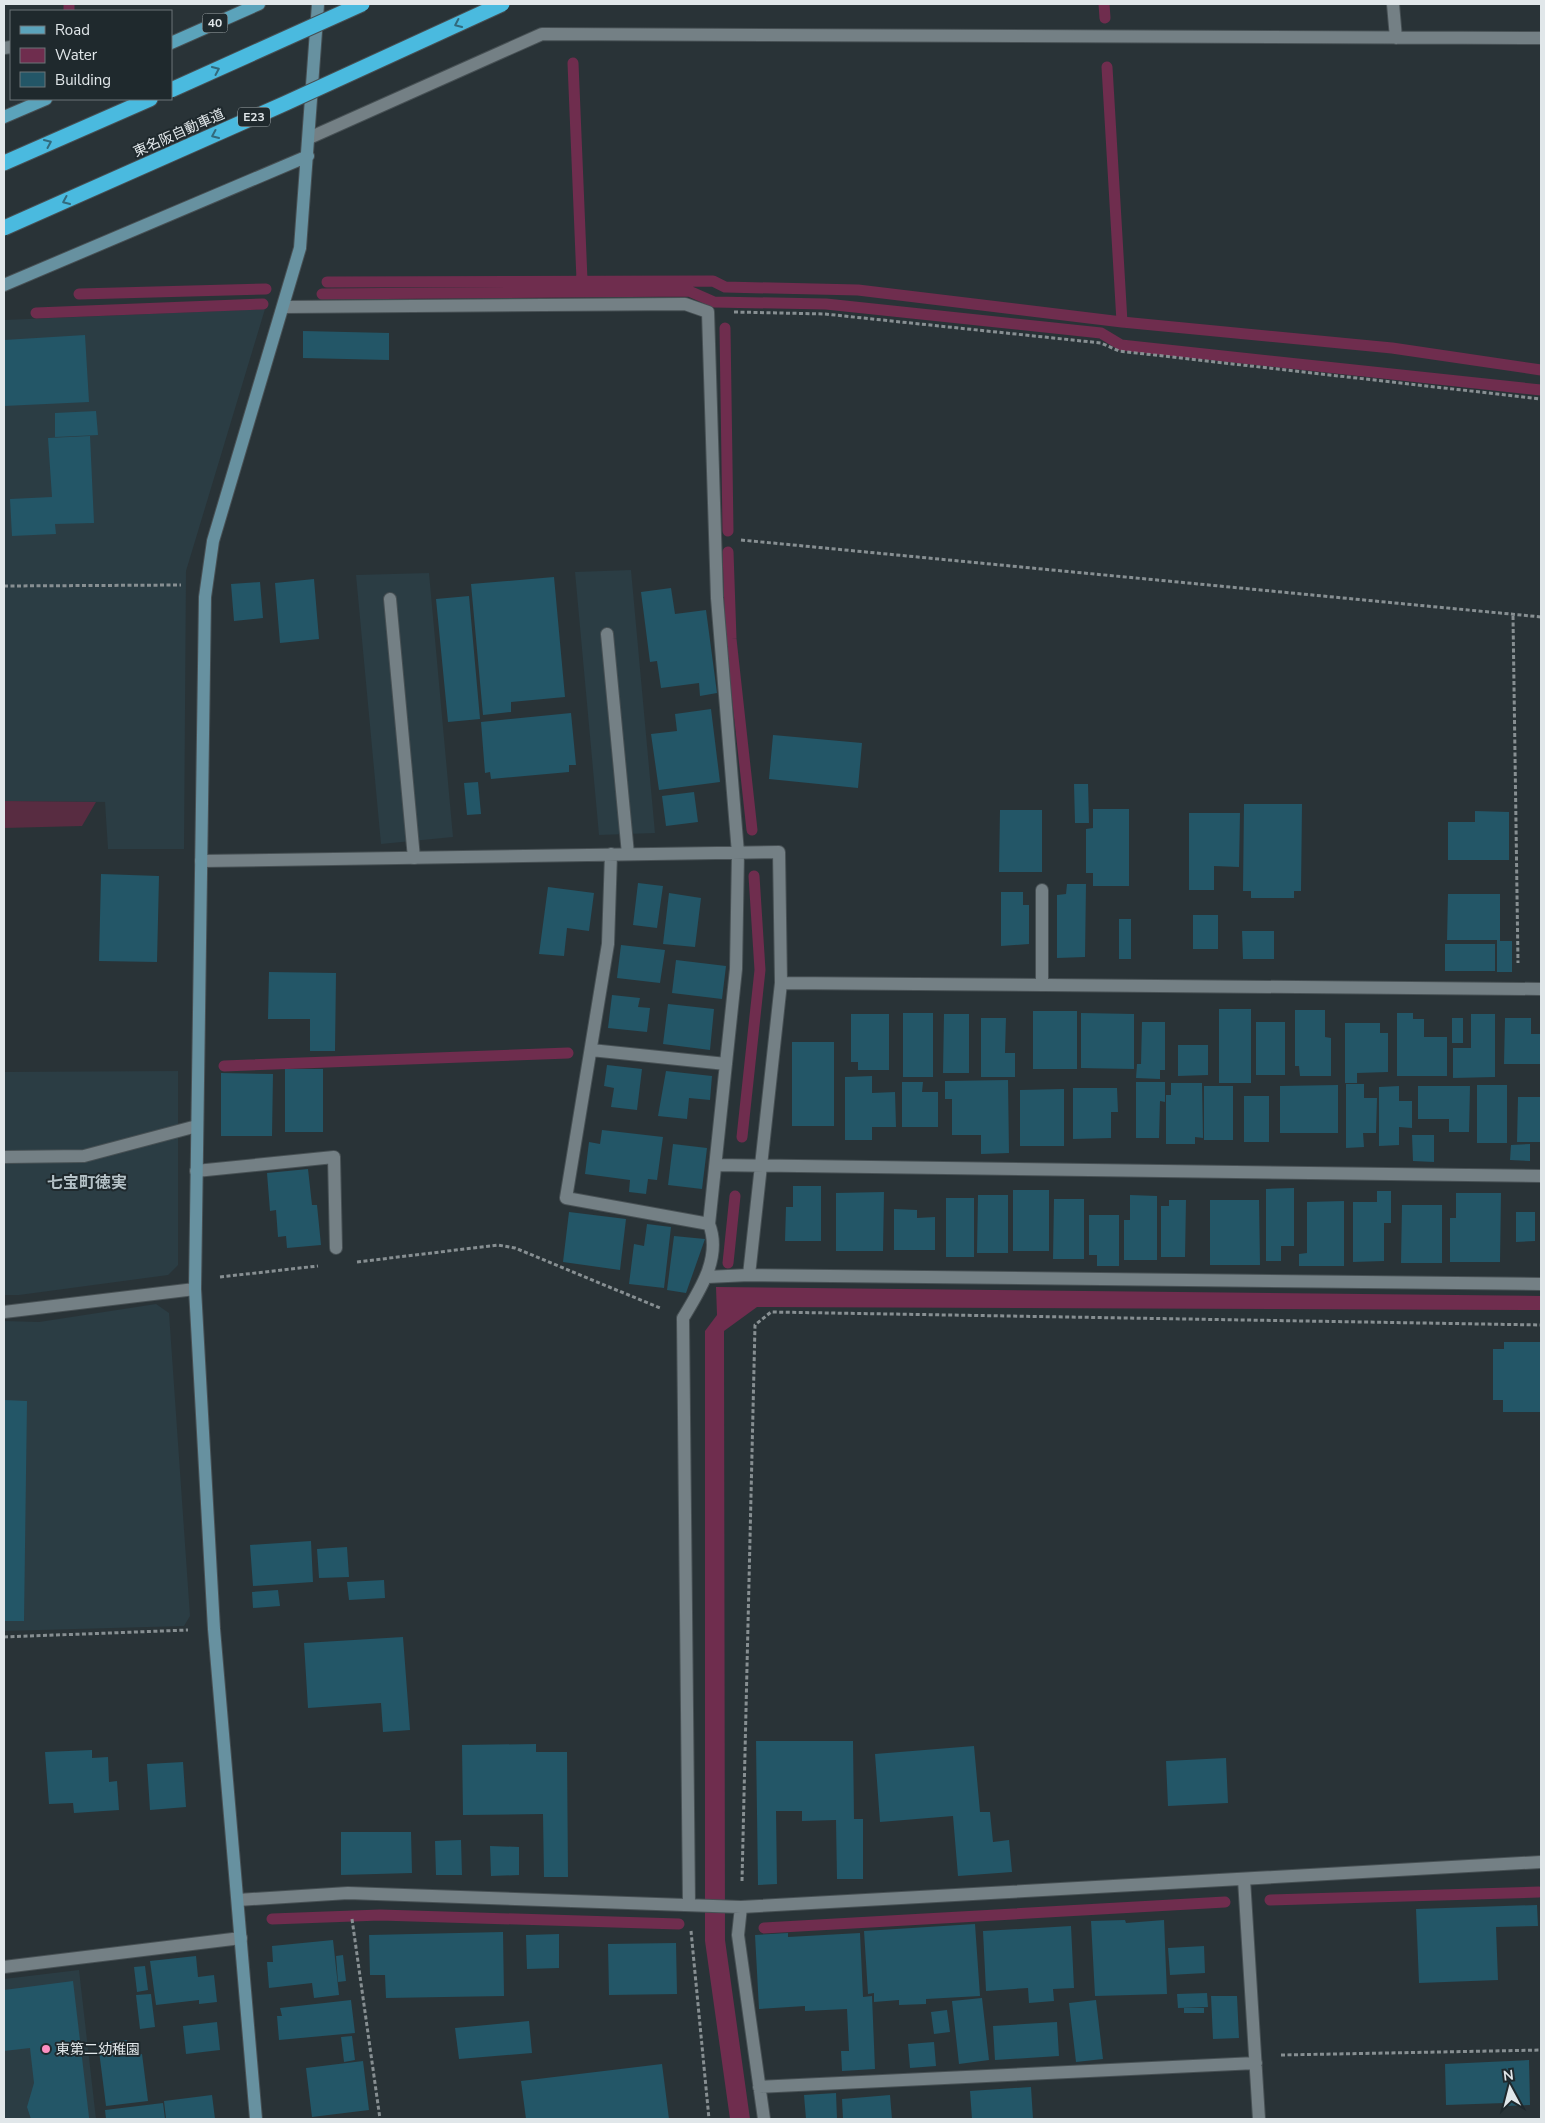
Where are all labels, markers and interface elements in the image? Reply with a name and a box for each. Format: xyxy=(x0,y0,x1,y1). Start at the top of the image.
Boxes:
legend xyxy=(10,10,172,100)
road number: 40 xyxy=(202,13,228,32)
one-way arrow xyxy=(454,18,463,28)
text: Road xyxy=(55,20,90,40)
text: Water xyxy=(55,45,98,65)
one-way arrow xyxy=(211,66,220,77)
text: Building xyxy=(55,70,111,90)
street label: 東名阪自動車道 xyxy=(130,104,228,162)
road number: E23 xyxy=(238,108,270,126)
one-way arrow xyxy=(211,128,220,139)
one-way arrow xyxy=(43,139,52,150)
one-way arrow xyxy=(62,194,71,205)
district label: 七宝町徳実 xyxy=(47,1172,127,1194)
place label: 東第二幼稚園 xyxy=(56,2040,140,2059)
marker: 東第二幼稚園 xyxy=(40,2043,52,2055)
north arrow xyxy=(1485,2063,1535,2113)
text: N xyxy=(1502,2066,1515,2086)

